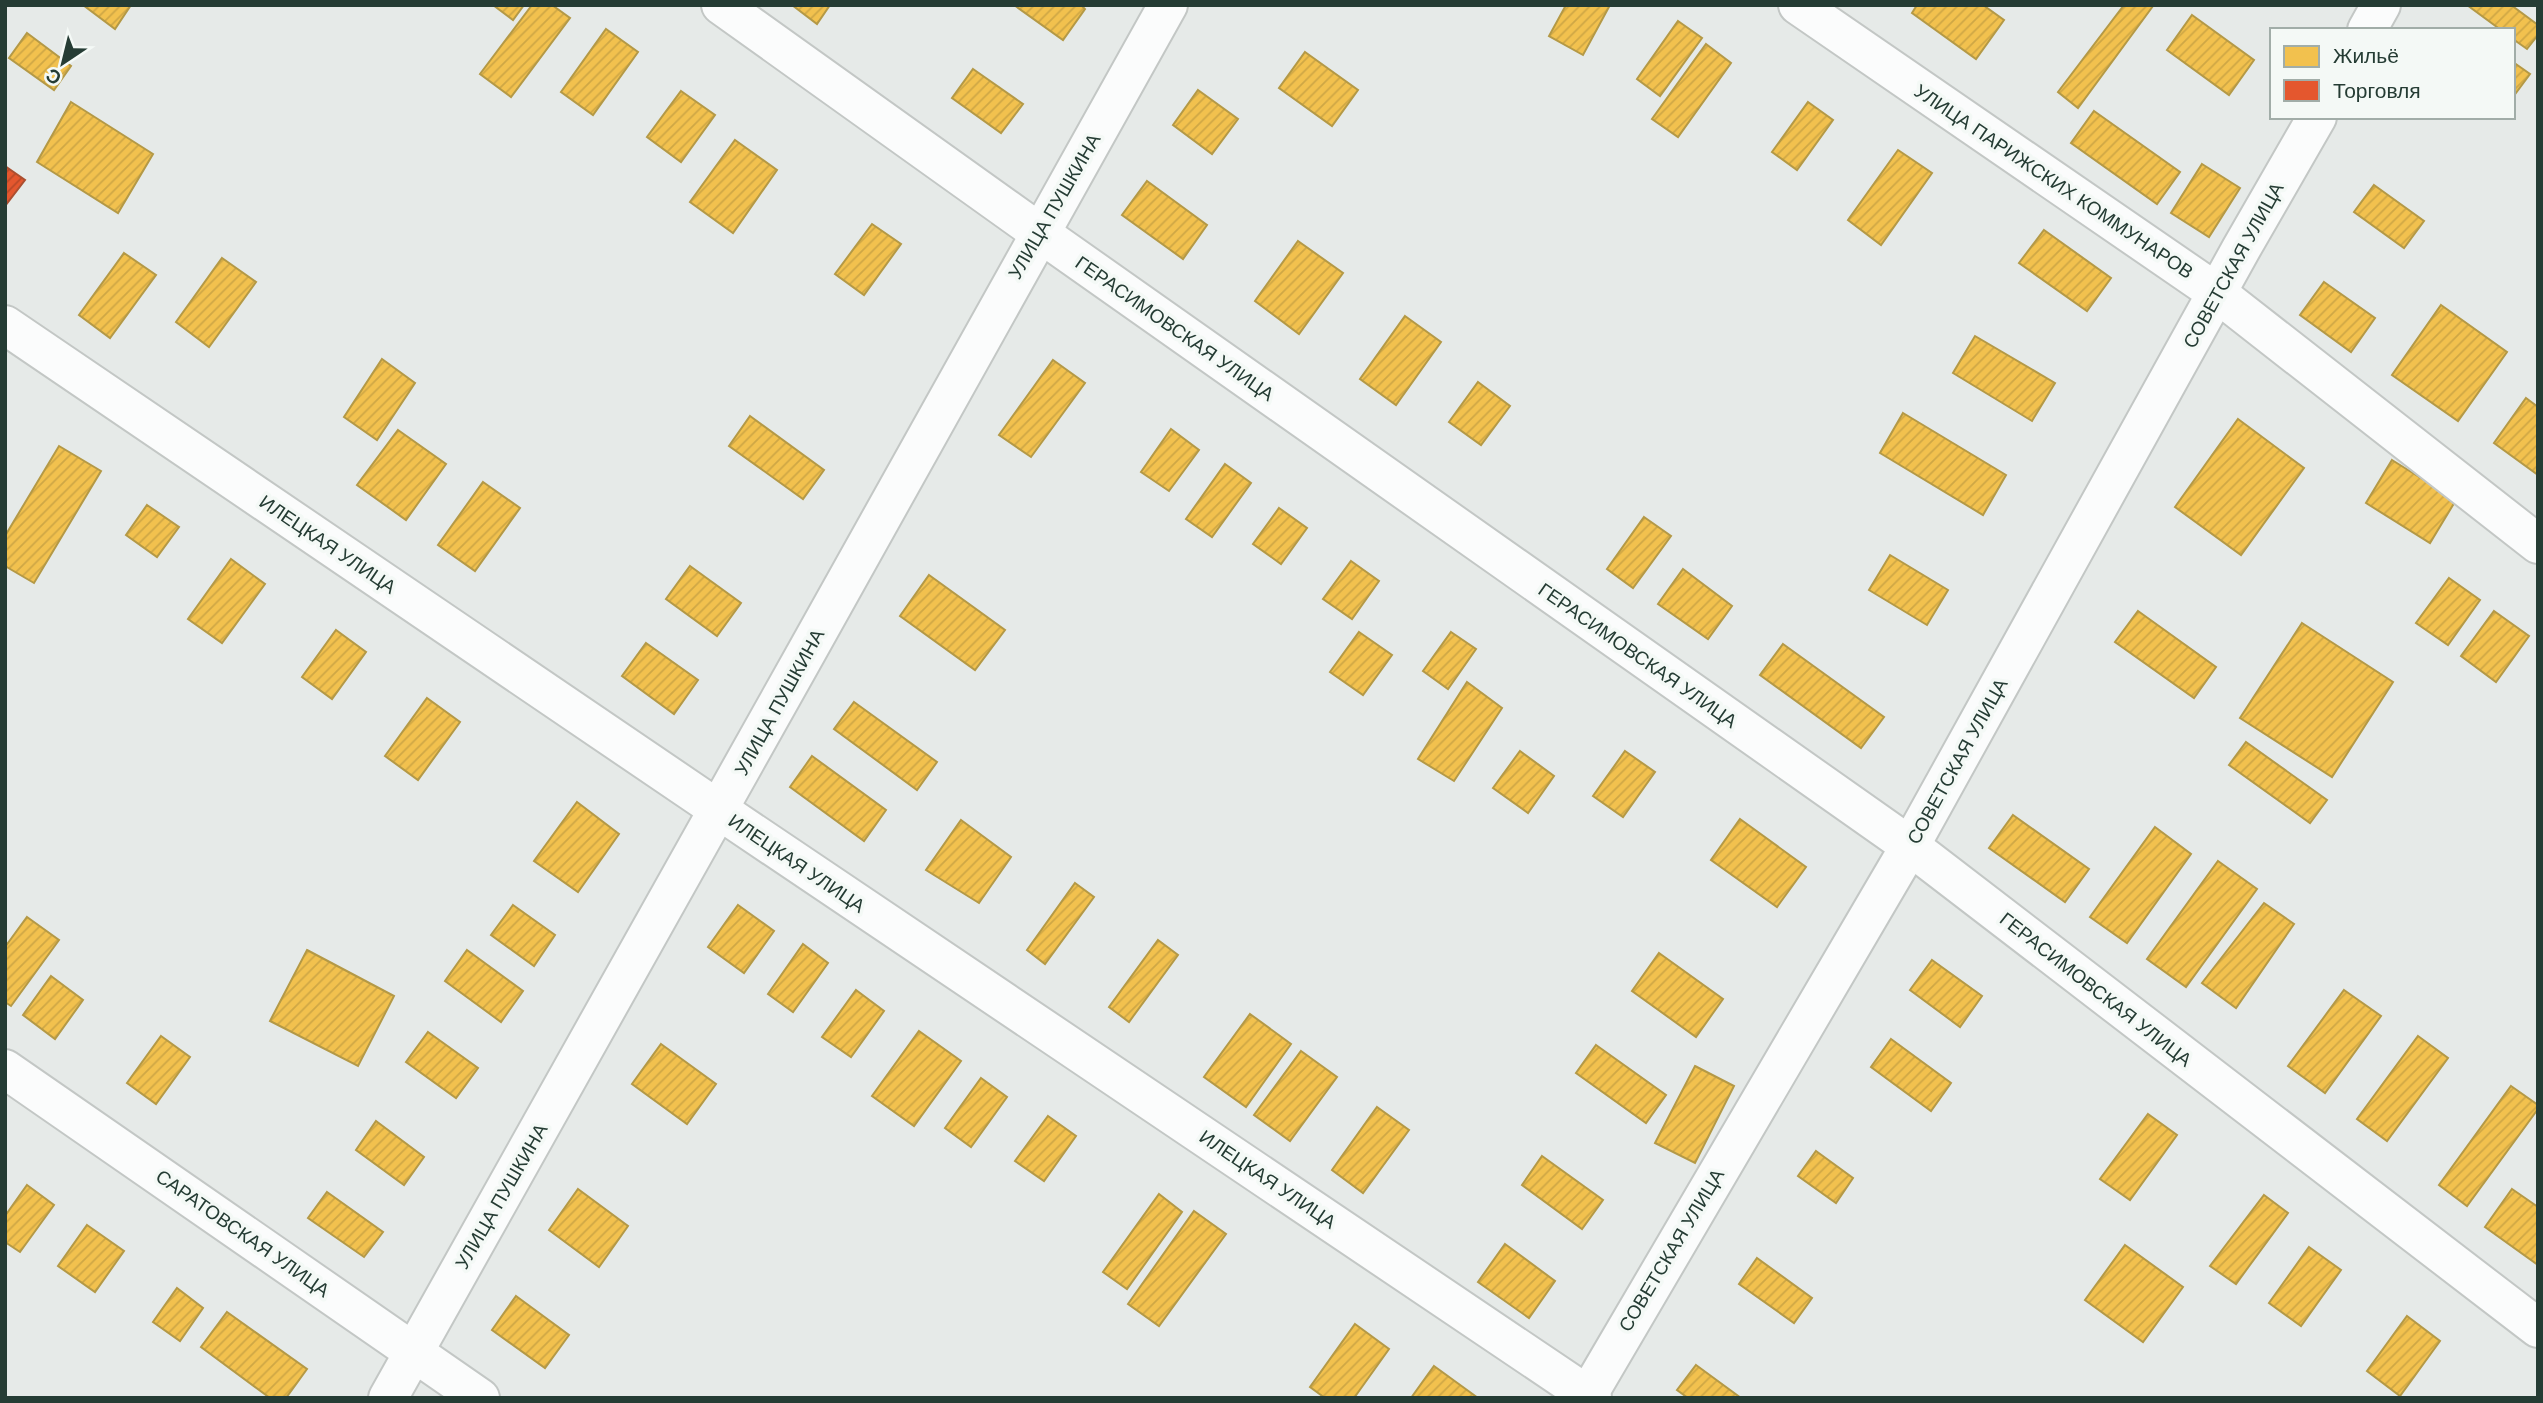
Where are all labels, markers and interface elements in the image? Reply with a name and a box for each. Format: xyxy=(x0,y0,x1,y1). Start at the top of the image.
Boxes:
north arrow xyxy=(28,28,98,98)
legend xyxy=(2270,28,2515,119)
text: Жильё xyxy=(2333,44,2399,67)
text: С xyxy=(42,64,65,89)
text: Торговля xyxy=(2333,79,2421,102)
street label: УЛИЦА ПАРИЖСКИХ КОММУНАРОВ xyxy=(1910,80,2197,283)
street label: УЛИЦА ПУШКИНА xyxy=(1004,130,1105,282)
street label: СОВЕТСКАЯ УЛИЦА xyxy=(2179,179,2288,352)
street label: ГЕРАСИМОВСКАЯ УЛИЦА xyxy=(1071,252,1278,405)
street label: ИЛЕЦКАЯ УЛИЦА xyxy=(256,491,400,598)
street label: ГЕРАСИМОВСКАЯ УЛИЦА xyxy=(1534,579,1741,732)
street label: УЛИЦА ПУШКИНА xyxy=(731,625,828,779)
street label: СОВЕТСКАЯ УЛИЦА xyxy=(1903,675,2012,848)
street label: ИЛЕЦКАЯ УЛИЦА xyxy=(725,810,869,917)
street label: ГЕРАСИМОВСКАЯ УЛИЦА xyxy=(1996,908,2196,1071)
street label: УЛИЦА ПУШКИНА xyxy=(451,1120,552,1272)
street label: ИЛЕЦКАЯ УЛИЦА xyxy=(1196,1126,1340,1233)
street label: САРАТОВСКАЯ УЛИЦА xyxy=(152,1165,334,1302)
street label: СОВЕТСКАЯ УЛИЦА xyxy=(1615,1165,1728,1335)

